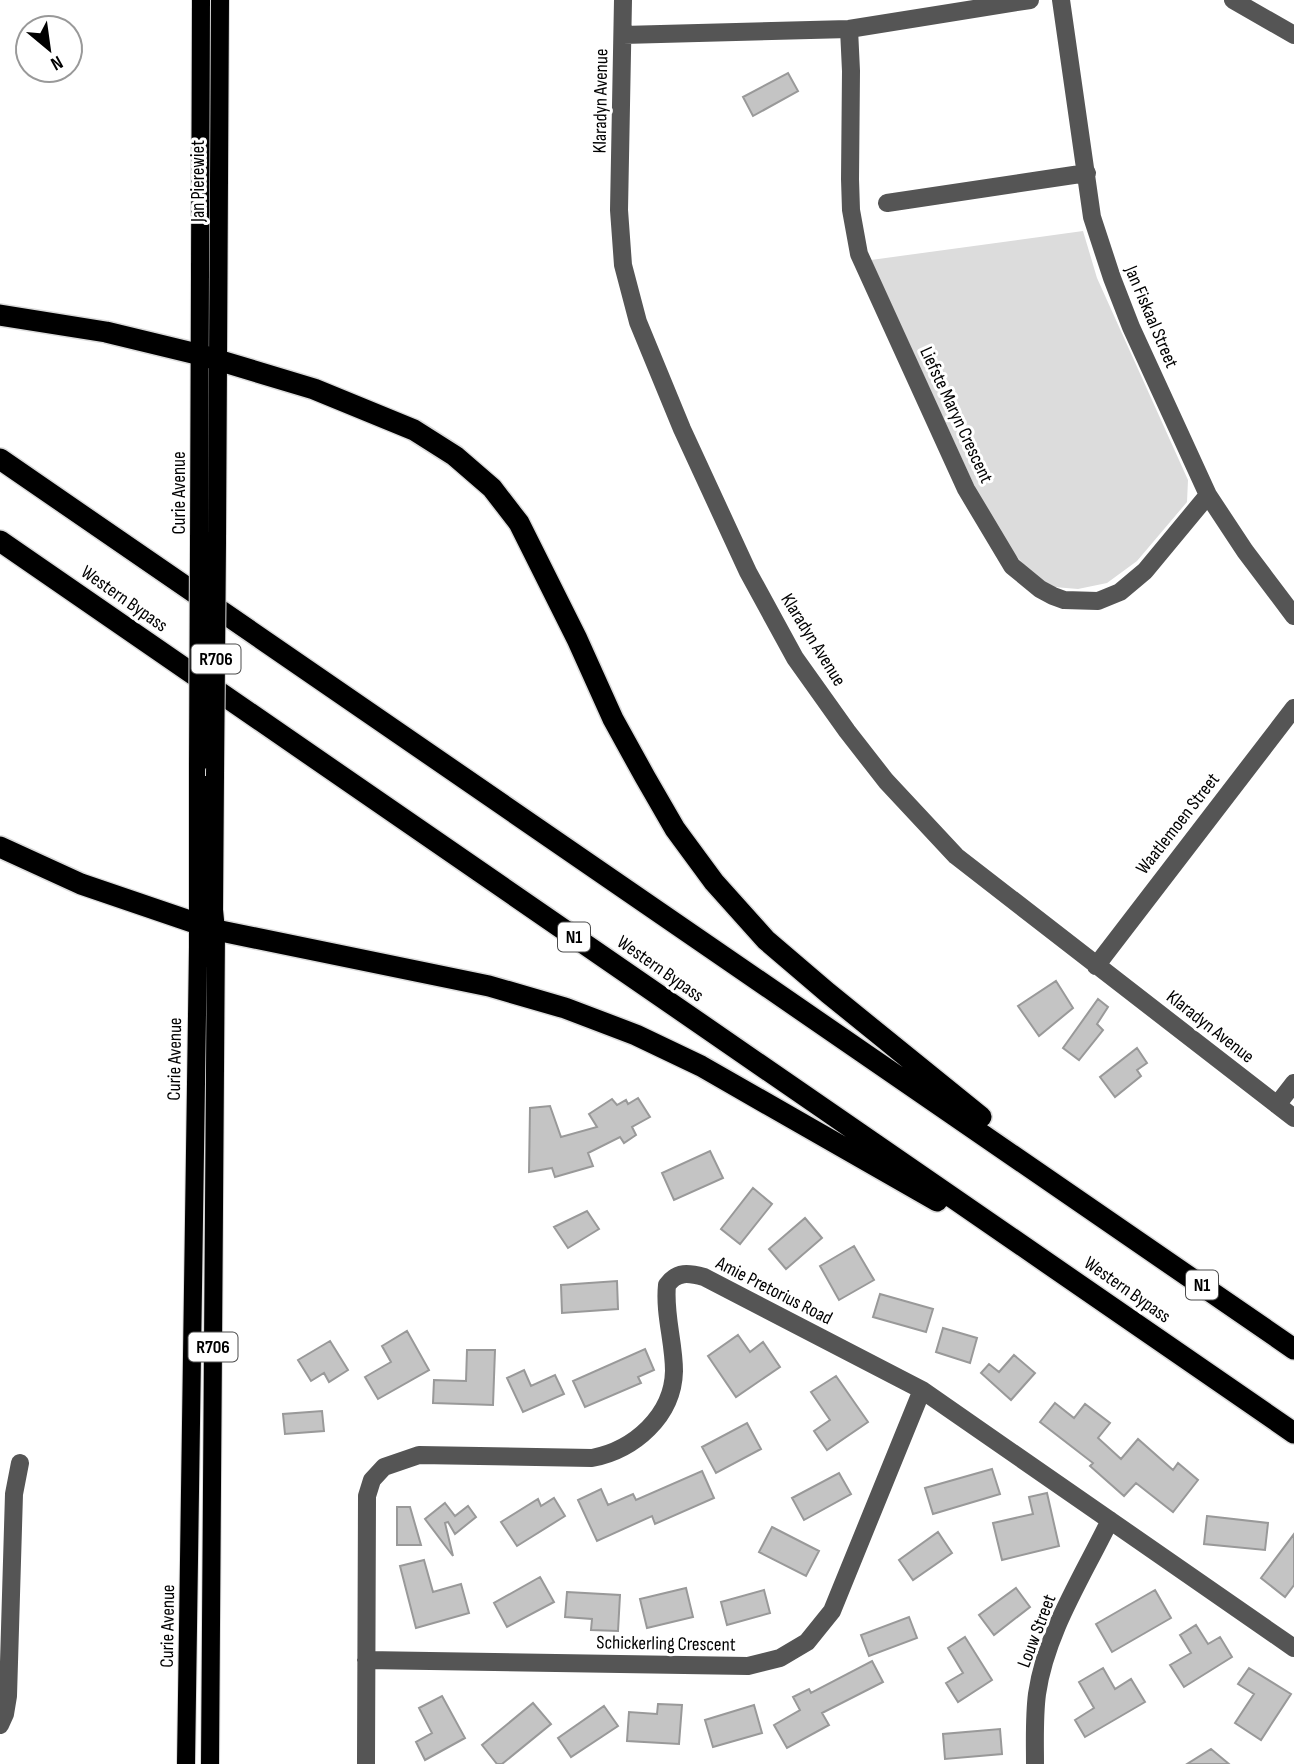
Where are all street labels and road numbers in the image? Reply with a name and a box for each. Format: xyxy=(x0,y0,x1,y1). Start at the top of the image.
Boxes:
street label: Klaradyn Avenue xyxy=(589,48,613,154)
street label: Jan Pierewiet xyxy=(187,140,210,223)
street label: Jan Fiskaal Street xyxy=(1119,262,1183,372)
street label: Liefste Maryn Crescent xyxy=(914,343,998,487)
street label: Curie Avenue xyxy=(168,451,191,535)
street label: Western Bypass xyxy=(76,561,172,637)
street label: Klaradyn Avenue xyxy=(775,589,851,691)
road number: R706 xyxy=(192,644,241,674)
street label: Waatlemoen Street xyxy=(1131,769,1225,879)
road number: N1 xyxy=(558,922,590,952)
street label: Western Bypass xyxy=(612,931,708,1007)
street label: Klaradyn Avenue xyxy=(1162,986,1258,1068)
street label: Curie Avenue xyxy=(163,1017,187,1101)
street label: Amie Pretorius Road xyxy=(711,1251,836,1330)
street label: Western Bypass xyxy=(1079,1252,1175,1328)
road number: N1 xyxy=(1186,1270,1218,1300)
road number: R706 xyxy=(188,1332,238,1362)
street label: Curie Avenue xyxy=(156,1584,180,1668)
street label: Louw Street xyxy=(1013,1591,1062,1671)
street label: Schickerling Crescent xyxy=(596,1631,736,1657)

